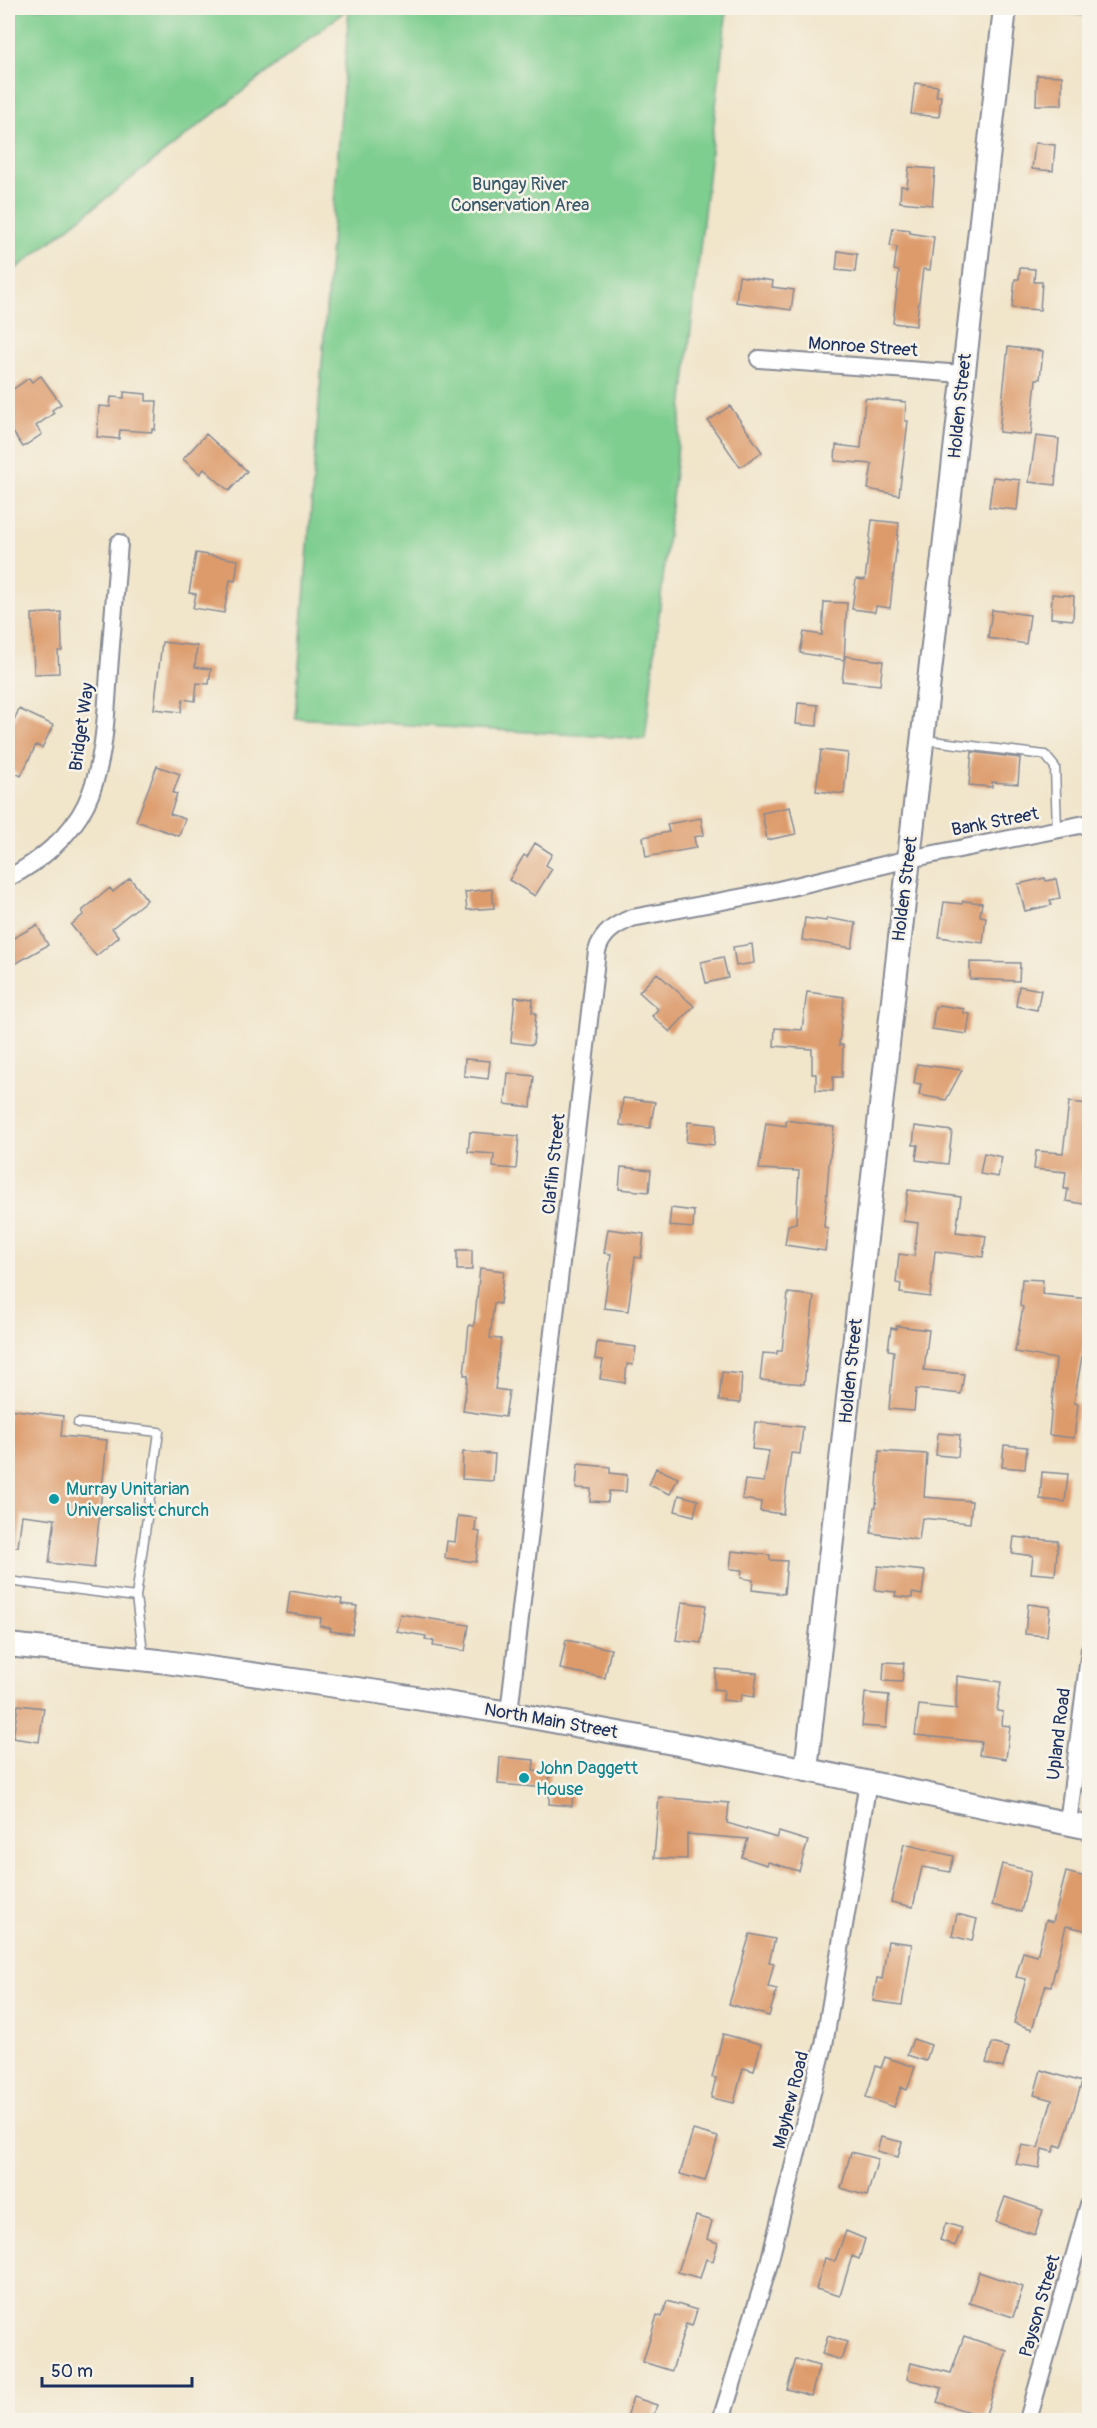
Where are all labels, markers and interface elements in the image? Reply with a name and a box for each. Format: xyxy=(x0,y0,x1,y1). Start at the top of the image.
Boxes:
park label: Bungay River Conservation Area xyxy=(451,173,589,217)
street label: Monroe Street xyxy=(807,332,919,362)
street label: Holden Street xyxy=(943,351,977,460)
street label: Bridget Way xyxy=(64,681,100,773)
street label: Bank Street xyxy=(949,802,1041,842)
street label: Holden Street xyxy=(887,834,923,943)
street label: Claflin Street xyxy=(537,1112,571,1216)
street label: Holden Street xyxy=(834,1316,868,1425)
place label: Murray Unitarian Universalist church xyxy=(66,1478,209,1522)
marker: Murray Unitarian Universalist church xyxy=(47,1492,61,1506)
street label: Upland Road xyxy=(1042,1687,1076,1781)
street label: North Main Street xyxy=(482,1698,620,1744)
place label: John Daggett House xyxy=(536,1757,639,1801)
marker: John Daggett House xyxy=(517,1771,531,1785)
street label: Mayhew Road xyxy=(768,2049,814,2151)
street label: Payson Street xyxy=(1014,2251,1066,2360)
scale bar xyxy=(42,2350,192,2388)
text: 50 m xyxy=(51,2360,93,2383)

